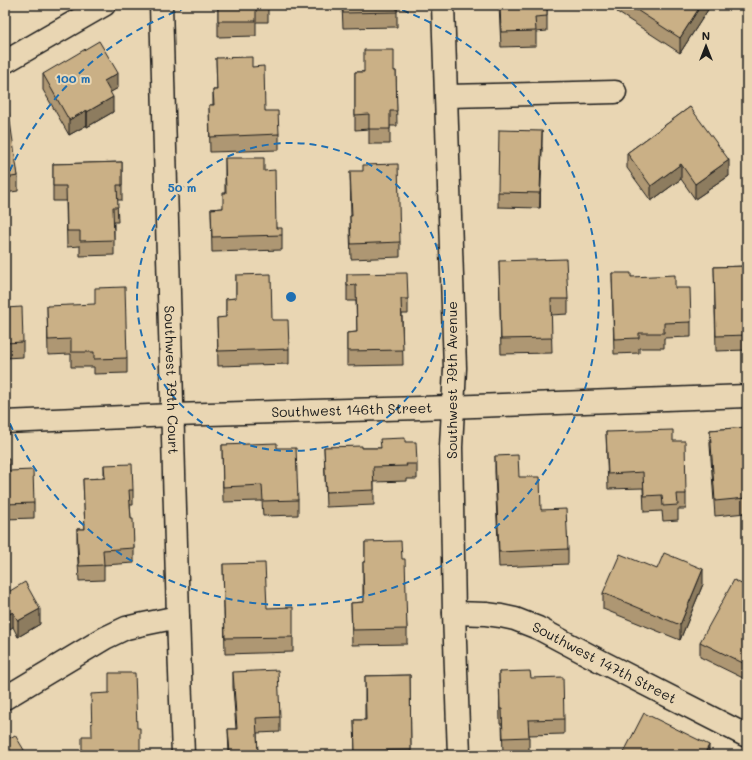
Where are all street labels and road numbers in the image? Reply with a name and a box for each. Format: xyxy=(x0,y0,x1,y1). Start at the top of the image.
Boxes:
street label: Southwest 79th Avenue xyxy=(442,301,461,459)
street label: Southwest 79th Court xyxy=(160,305,183,454)
street label: Southwest 146th Street xyxy=(271,398,433,421)
street label: Southwest 147th Street xyxy=(530,617,680,708)

